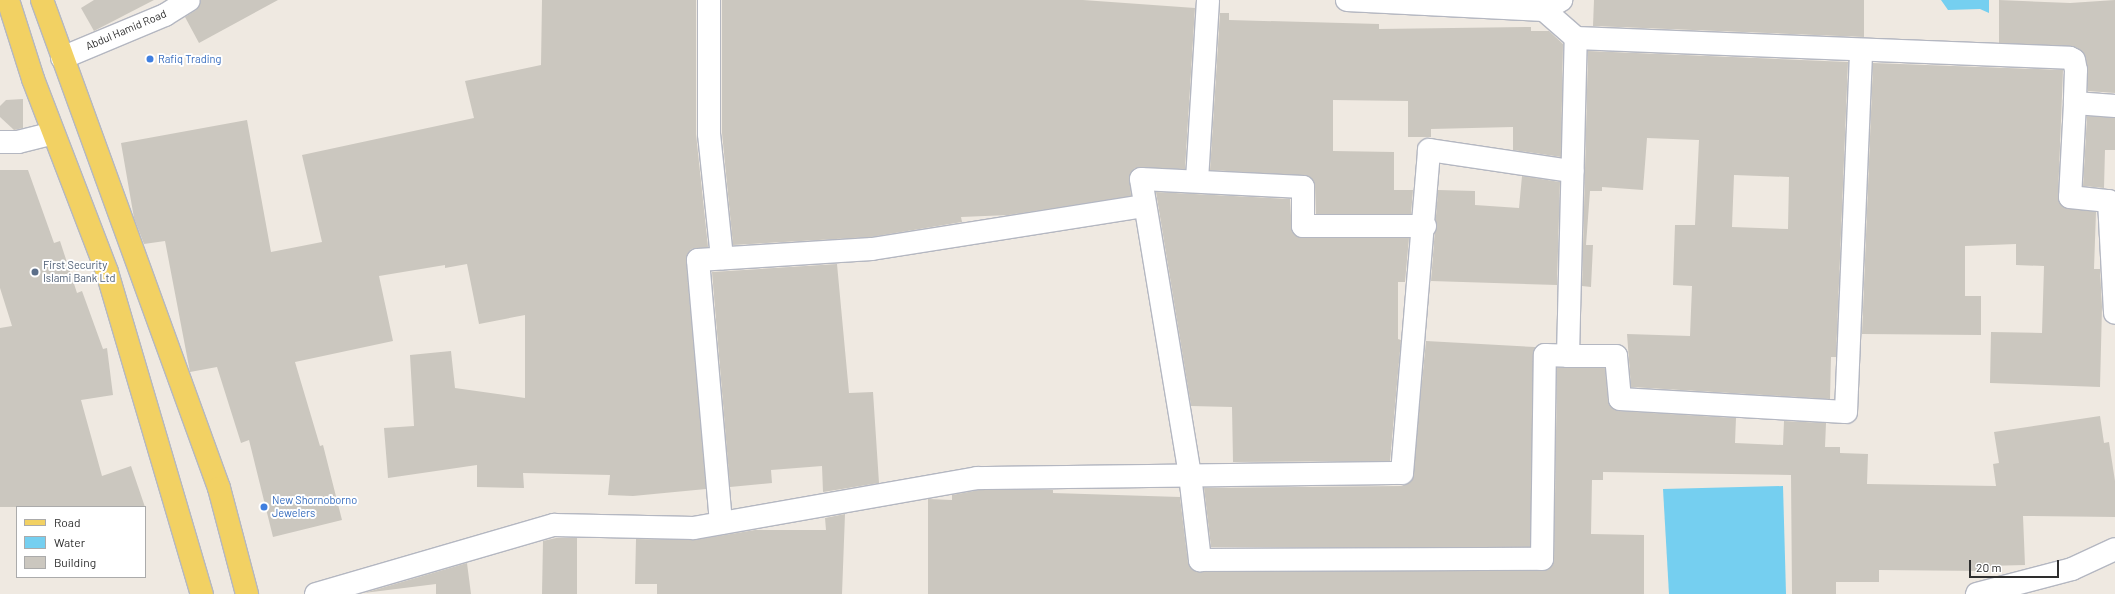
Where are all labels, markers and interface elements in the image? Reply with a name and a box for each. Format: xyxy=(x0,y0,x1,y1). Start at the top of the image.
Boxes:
street label: Abdul Hamid Road xyxy=(84,7,168,53)
place label: Rafiq Trading xyxy=(158,52,221,66)
marker: Rafiq Trading xyxy=(145,54,155,64)
place label: First Security Islami Bank Ltd xyxy=(43,259,115,285)
marker: First Security Islami Bank Ltd xyxy=(30,267,40,277)
place label: New Shornoborno Jewelers xyxy=(272,494,357,520)
marker: New Shornoborno Jewelers xyxy=(259,502,269,512)
legend xyxy=(16,506,146,578)
text: Road xyxy=(54,515,81,529)
text: Water xyxy=(54,535,85,549)
scale bar xyxy=(1971,552,2061,578)
text: Building xyxy=(54,555,96,569)
text: 20 m xyxy=(1976,560,2002,574)

